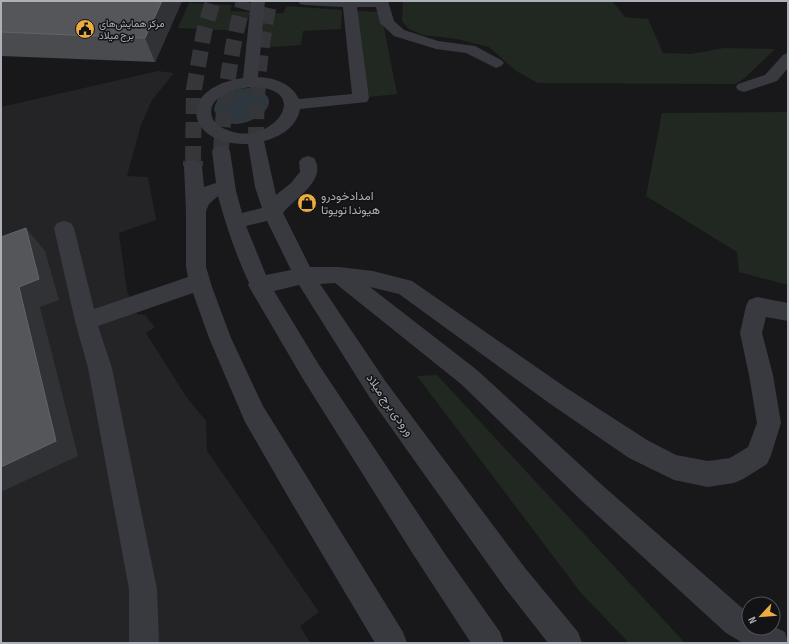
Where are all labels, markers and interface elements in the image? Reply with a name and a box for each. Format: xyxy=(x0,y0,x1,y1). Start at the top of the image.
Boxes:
public building icon: مرکز همایش‌های برج میلاد xyxy=(74,18,96,40)
place label: مرکز همایش‌های برج میلاد xyxy=(99,18,165,42)
place label: امدادخودرو هیوندا تویوتا xyxy=(321,189,380,218)
shop icon: امدادخودرو هیوندا تویوتا xyxy=(296,192,318,214)
street label: ورودی برج میلاد xyxy=(362,371,417,440)
north arrow xyxy=(741,596,781,636)
text: N xyxy=(745,615,760,626)

